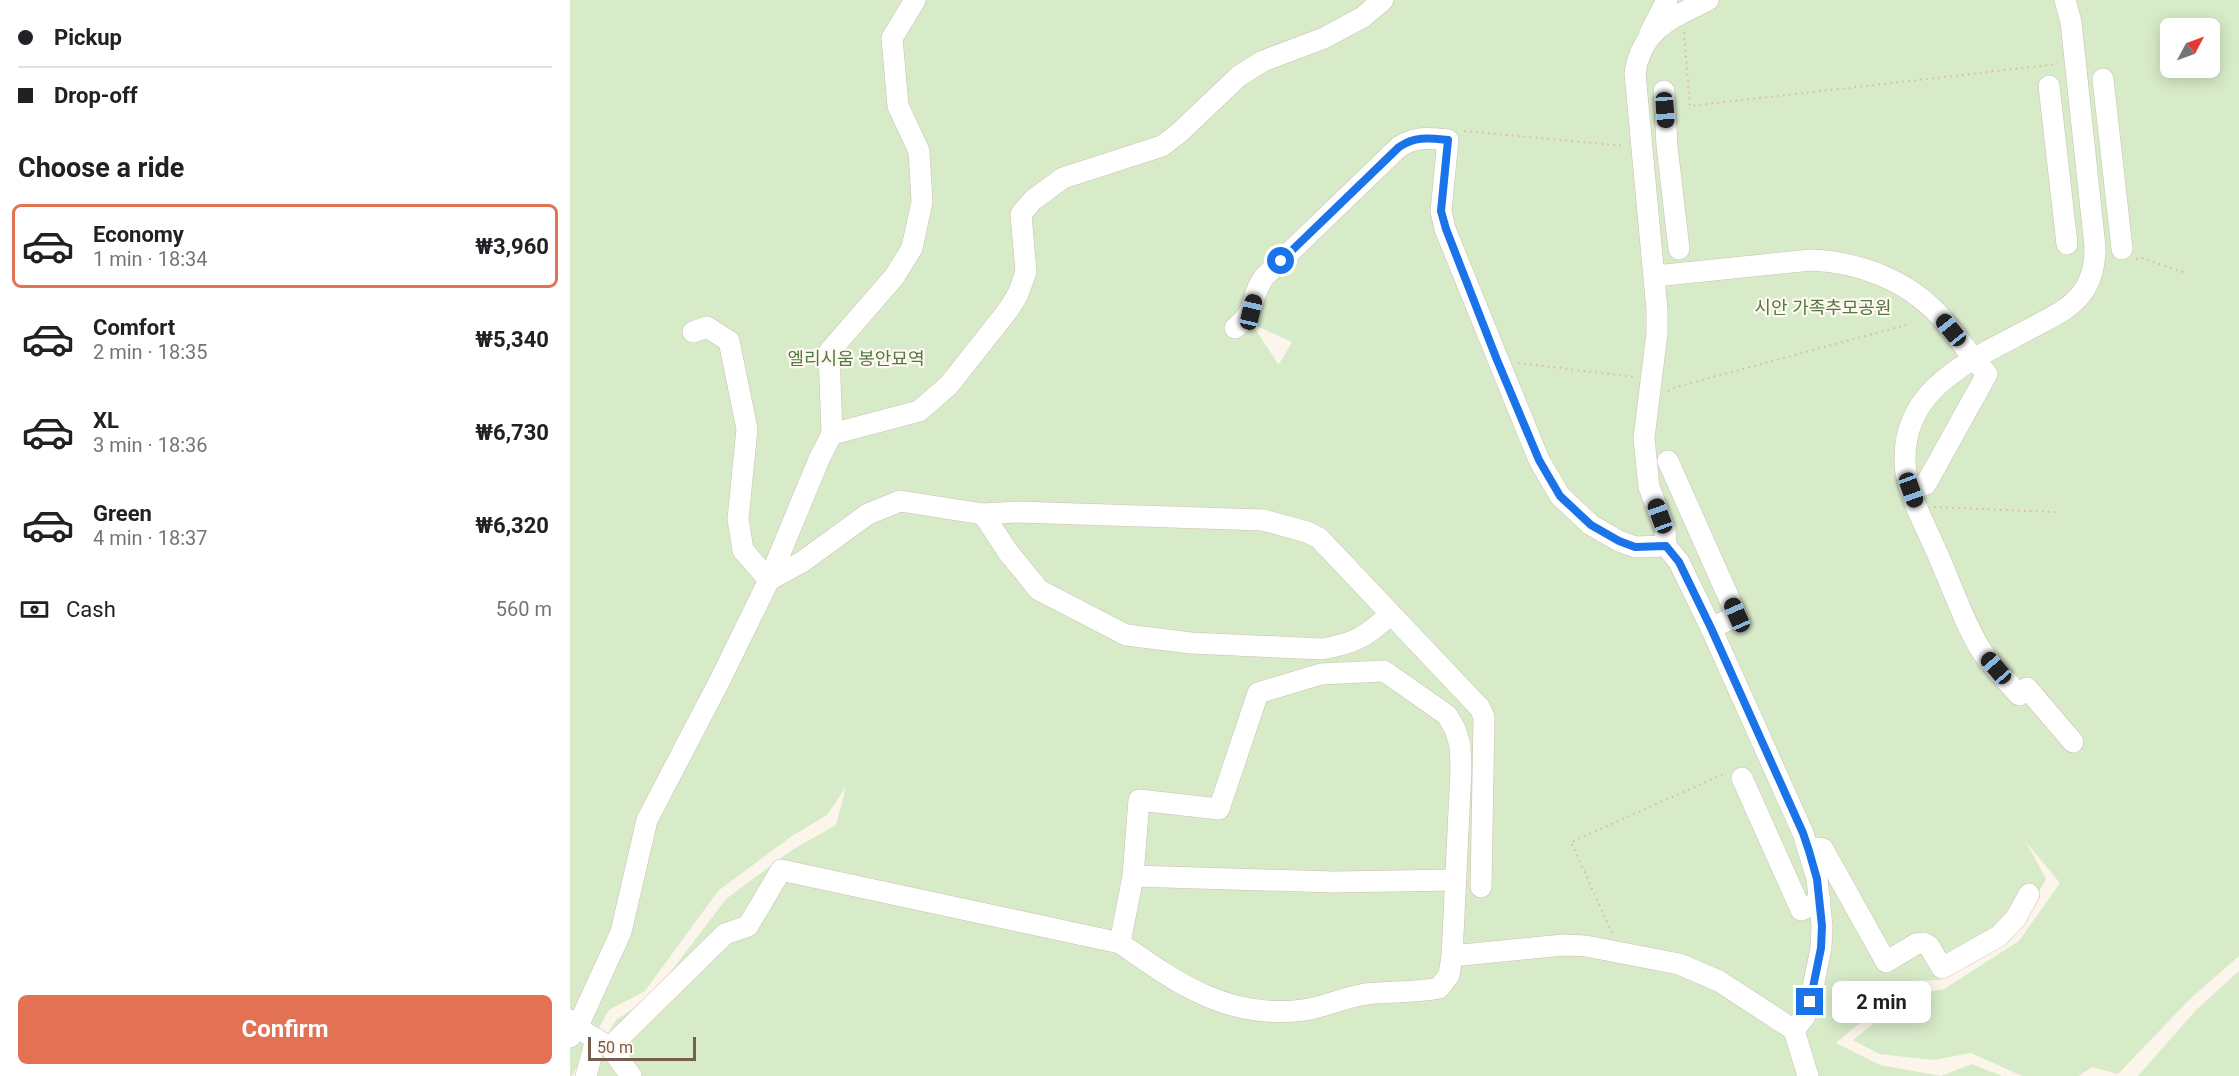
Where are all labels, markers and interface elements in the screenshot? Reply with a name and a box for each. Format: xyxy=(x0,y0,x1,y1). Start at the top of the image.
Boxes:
north arrow xyxy=(2160,18,2220,78)
map controls xyxy=(2160,18,2220,78)
text: Pickup xyxy=(54,25,122,50)
text: Drop-off xyxy=(54,83,138,108)
car xyxy=(1655,91,1675,129)
text: Choose a ride xyxy=(18,152,184,184)
icon: car xyxy=(21,219,75,273)
text: Economy xyxy=(93,222,184,247)
text: ₩3,960 xyxy=(475,234,549,259)
text: 1 min · 18:34 xyxy=(93,247,208,271)
route start xyxy=(1267,247,1294,274)
car xyxy=(1238,292,1264,332)
park label: 시안 가족추모공원 xyxy=(1755,297,1891,318)
car xyxy=(1933,310,1969,350)
icon: car xyxy=(21,312,75,366)
text: Comfort xyxy=(93,315,175,340)
text: ₩5,340 xyxy=(475,327,549,352)
text: 2 min · 18:35 xyxy=(93,340,208,364)
park label: 엘리시움 봉안묘역 xyxy=(788,348,924,369)
icon: car xyxy=(21,405,75,459)
text: XL xyxy=(93,408,119,433)
text: ₩6,730 xyxy=(475,420,549,445)
text: 3 min · 18:36 xyxy=(93,433,208,457)
car xyxy=(1896,470,1926,510)
car xyxy=(1645,496,1675,536)
icon: car xyxy=(21,498,75,552)
text: Green xyxy=(93,501,152,526)
text: ₩6,320 xyxy=(475,513,549,538)
text: 4 min · 18:37 xyxy=(93,526,208,550)
icon: cash xyxy=(18,593,51,626)
car xyxy=(1721,595,1753,635)
text: Cash xyxy=(66,597,116,622)
text: 560 m xyxy=(496,597,552,621)
car xyxy=(1977,649,2015,687)
callout: 2 min xyxy=(1831,981,1930,1023)
route end xyxy=(1796,988,1823,1015)
text: 2 min xyxy=(1856,990,1907,1014)
button: Confirm xyxy=(18,995,552,1064)
scale bar xyxy=(588,1034,696,1062)
text: 50 m xyxy=(597,1038,633,1057)

